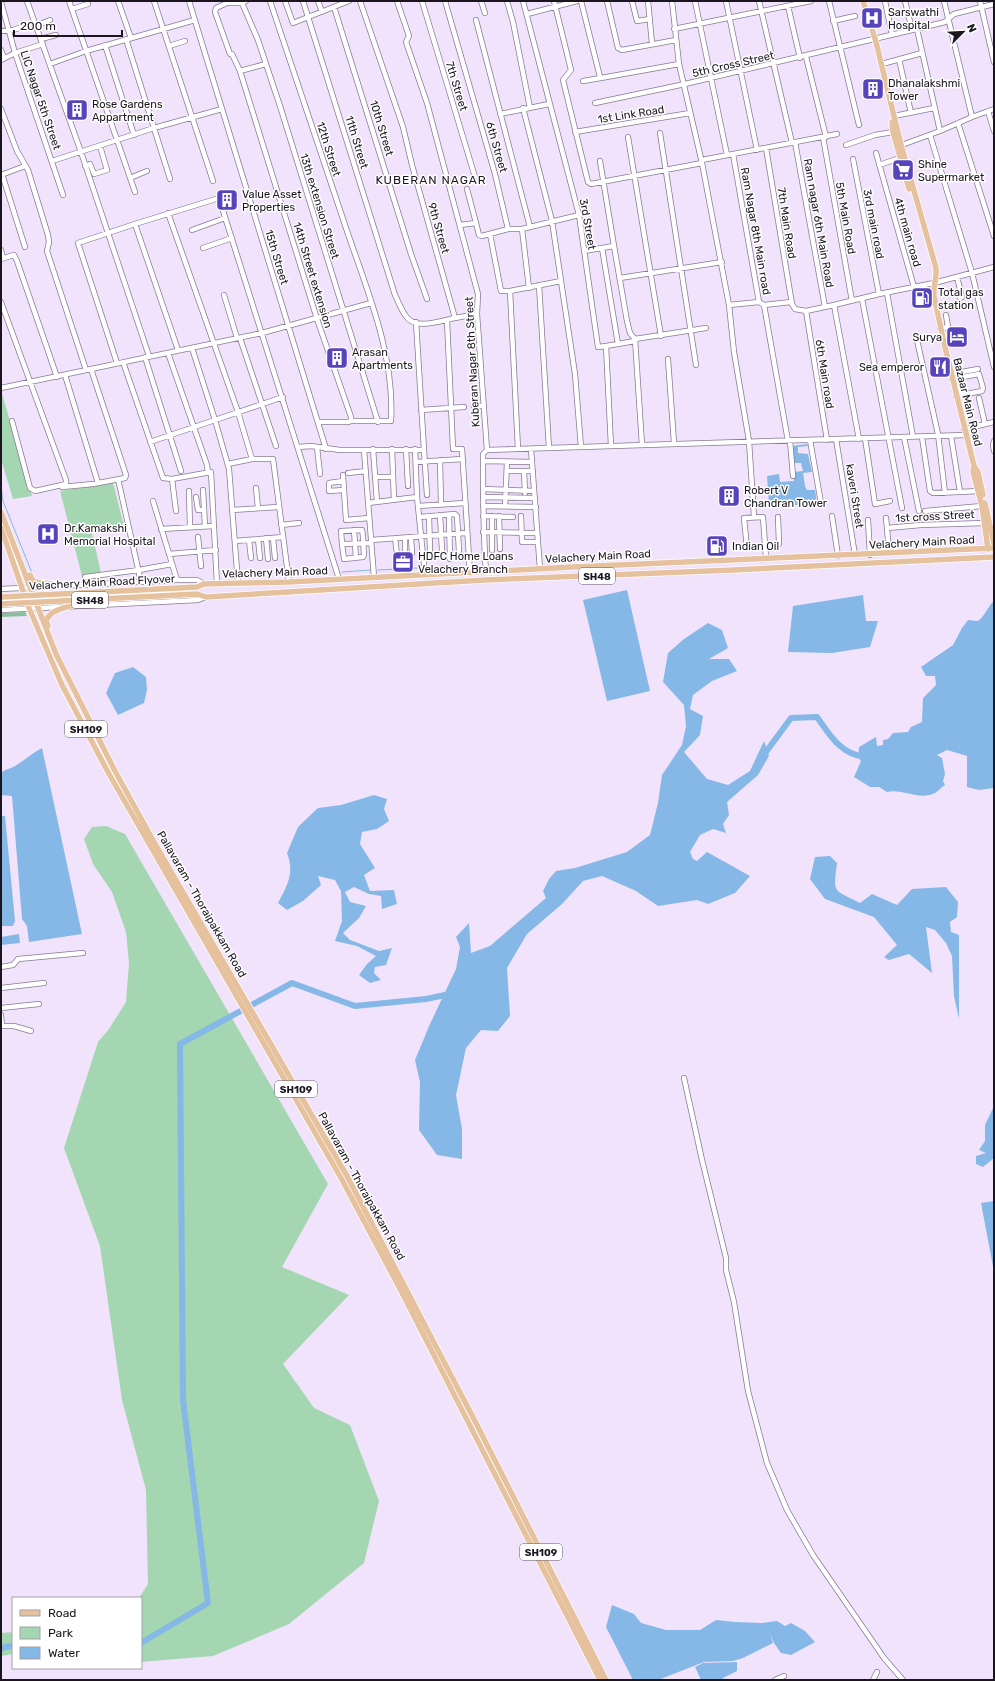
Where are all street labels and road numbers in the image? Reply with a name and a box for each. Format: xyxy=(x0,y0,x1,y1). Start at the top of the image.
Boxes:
street label: LIC Nagar 5th Street xyxy=(17,49,64,152)
street label: 5th Cross Street xyxy=(691,49,776,80)
street label: 7th Street xyxy=(443,60,470,113)
street label: 10th Street xyxy=(367,99,396,158)
street label: 1st Link Road xyxy=(597,103,665,126)
street label: 11th Street xyxy=(342,114,371,171)
street label: 12th Street xyxy=(314,120,344,179)
street label: 6th Street xyxy=(483,120,510,175)
street label: 13th extension Street xyxy=(297,152,342,261)
street label: Ram nagar 6th Main Road xyxy=(801,157,836,289)
street label: Ram Nagar 8th Main road xyxy=(738,166,773,296)
street label: 5th Main Road xyxy=(833,181,858,255)
street label: 7th Main Road xyxy=(774,186,799,260)
street label: 3rd main road xyxy=(860,188,887,260)
street label: 4th main road xyxy=(891,196,924,268)
street label: 3rd Street xyxy=(577,197,599,251)
street label: 9th Street xyxy=(425,201,452,256)
street label: 14th Street extension xyxy=(290,221,335,330)
street label: 15th Street xyxy=(262,228,291,287)
street label: Kuberan Nagar 8th Street xyxy=(463,296,482,428)
street label: 6th Main road xyxy=(813,338,836,410)
street label: Bazaar Main Road xyxy=(950,357,985,448)
street label: kaveri Street xyxy=(843,463,866,530)
street label: 1st cross Street xyxy=(895,508,976,525)
street label: Velachery Main Road xyxy=(869,533,975,552)
street label: Velachery Main Road xyxy=(545,547,651,566)
street label: Velachery Main Road xyxy=(222,564,328,581)
road number: SH48 xyxy=(579,568,615,584)
street label: Velachery Main Road Flyover xyxy=(29,572,176,593)
road number: SH48 xyxy=(72,592,108,608)
road number: SH109 xyxy=(65,721,107,737)
street label: Pallavaram - Thoraipakkam Road xyxy=(154,829,249,980)
road number: SH109 xyxy=(275,1081,317,1097)
street label: Pallavaram - Thoraipakkam Road xyxy=(315,1110,408,1262)
road number: SH109 xyxy=(520,1544,562,1560)

